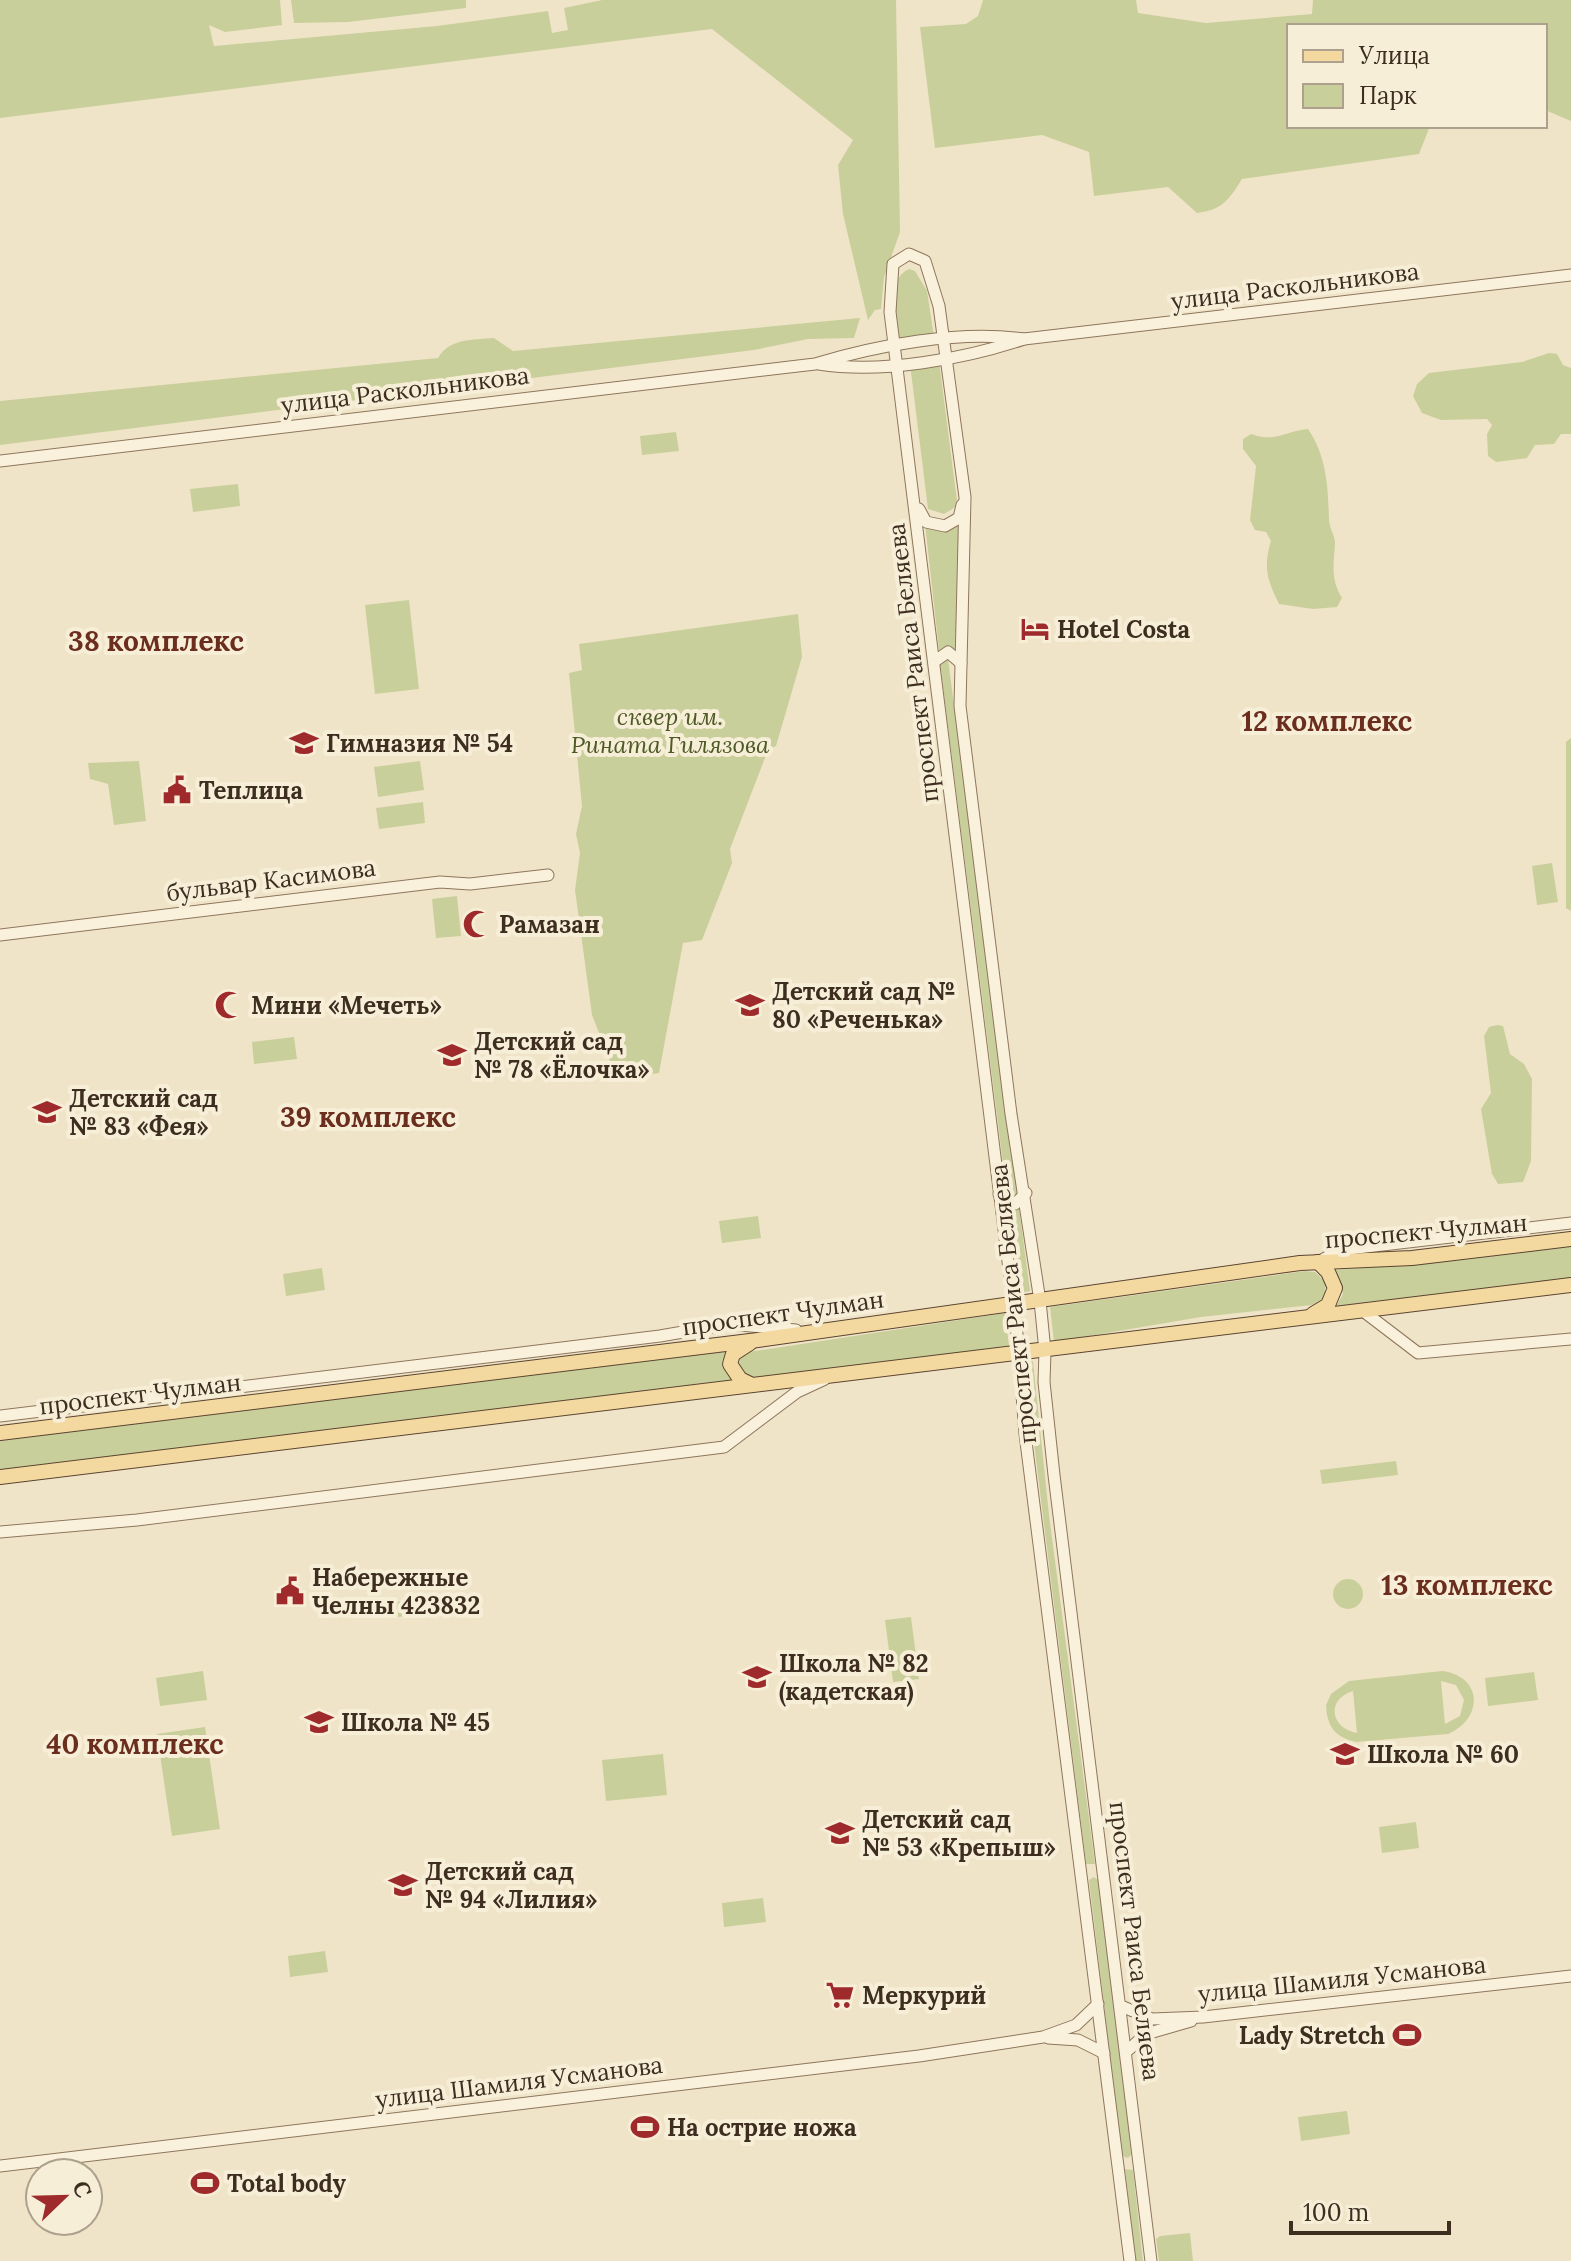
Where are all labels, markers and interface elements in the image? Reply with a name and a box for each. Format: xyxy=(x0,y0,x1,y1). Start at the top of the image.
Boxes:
legend xyxy=(1287,24,1547,128)
text: Улица xyxy=(1358,40,1430,71)
text: Парк xyxy=(1359,80,1417,111)
street label: улица Раскольникова xyxy=(1169,255,1421,317)
street label: улица Раскольникова xyxy=(279,359,531,421)
street label: проспект Раиса Беляева xyxy=(880,522,946,804)
hotel icon: Hotel Costa xyxy=(1020,614,1050,644)
place label: Hotel Costa xyxy=(1057,614,1191,645)
district label: 38 комплекс xyxy=(68,623,245,659)
park label: сквер им. Рината Гилязова xyxy=(571,701,770,760)
district label: 12 комплекс xyxy=(1242,703,1413,739)
school or university icon: Гимназия № 54 xyxy=(289,728,319,758)
place label: Гимназия № 54 xyxy=(326,728,513,759)
public building icon: Теплица xyxy=(162,775,192,805)
place label: Теплица xyxy=(199,775,303,806)
street label: бульвар Касимова xyxy=(165,852,377,908)
mosque icon: Рамазан xyxy=(462,909,492,939)
place label: Рамазан xyxy=(499,909,600,940)
place label: Детский сад № 80 «Реченька» xyxy=(772,976,956,1035)
mosque icon: Мини «Мечеть» xyxy=(214,990,244,1020)
place label: Мини «Мечеть» xyxy=(251,990,442,1021)
school or university icon: Детский сад № 80 «Реченька» xyxy=(735,990,765,1020)
place label: Детский сад № 78 «Ёлочка» xyxy=(474,1026,649,1085)
school or university icon: Детский сад № 78 «Ёлочка» xyxy=(437,1040,467,1070)
place label: Детский сад № 83 «Фея» xyxy=(69,1083,218,1142)
school or university icon: Детский сад № 83 «Фея» xyxy=(32,1097,62,1127)
district label: 39 комплекс xyxy=(280,1099,457,1135)
street label: проспект Раиса Беляева xyxy=(983,1163,1043,1445)
street label: проспект Чулман xyxy=(1323,1207,1529,1255)
street label: проспект Чулман xyxy=(680,1284,886,1342)
street label: проспект Чулман xyxy=(37,1366,243,1422)
place label: Набережные Челны 423832 xyxy=(312,1562,480,1621)
district label: 13 комплекс xyxy=(1381,1567,1553,1603)
public building icon: Набережные Челны 423832 xyxy=(275,1576,305,1606)
place label: Школа № 82 (кадетская) xyxy=(779,1648,928,1707)
school or university icon: Школа № 82 (кадетская) xyxy=(742,1662,772,1692)
school or university icon: Школа № 45 xyxy=(304,1707,334,1737)
place label: Школа № 45 xyxy=(341,1707,490,1738)
district label: 40 комплекс xyxy=(46,1726,224,1762)
school or university icon: Школа № 60 xyxy=(1330,1739,1360,1769)
place label: Школа № 60 xyxy=(1367,1739,1519,1770)
street label: проспект Раиса Беляева xyxy=(1102,1800,1168,2082)
place label: Детский сад № 53 «Крепыш» xyxy=(862,1804,1056,1863)
school or university icon: Детский сад № 53 «Крепыш» xyxy=(825,1818,855,1848)
place label: Детский сад № 94 «Лилия» xyxy=(425,1856,597,1915)
school or university icon: Детский сад № 94 «Лилия» xyxy=(388,1870,418,1900)
street label: улица Шамиля Усманова xyxy=(1197,1948,1487,2010)
supermarket icon: Меркурий xyxy=(825,1980,855,2010)
place label: Меркурий xyxy=(862,1980,986,2011)
place label: Lady Stretch xyxy=(1239,2020,1385,2051)
sports icon: Lady Stretch xyxy=(1392,2020,1422,2050)
street label: улица Шамиля Усманова xyxy=(374,2049,664,2115)
sports icon: На острие ножа xyxy=(630,2112,660,2142)
place label: На острие ножа xyxy=(667,2112,857,2143)
north arrow xyxy=(24,2157,104,2237)
sports icon: Total body xyxy=(190,2168,220,2198)
place label: Total body xyxy=(227,2168,347,2199)
text: С xyxy=(67,2177,98,2202)
scale bar xyxy=(1291,2185,1449,2235)
text: 100 m xyxy=(1303,2197,1369,2228)

